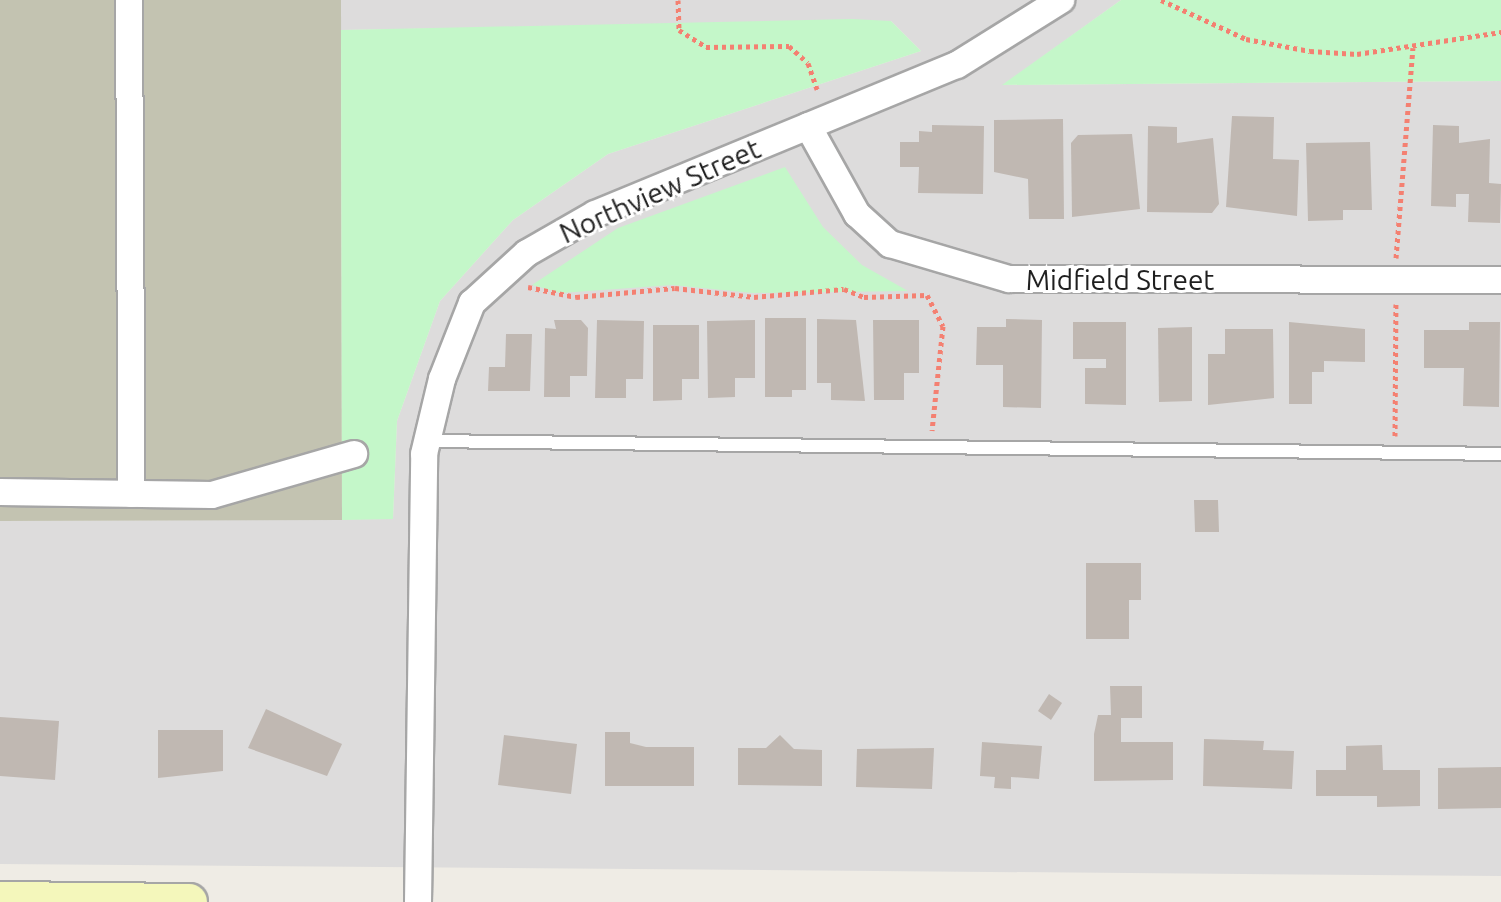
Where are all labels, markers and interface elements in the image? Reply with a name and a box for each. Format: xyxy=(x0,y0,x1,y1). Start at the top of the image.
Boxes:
street label: Northview Street xyxy=(554,132,766,250)
street label: Midfield Street xyxy=(1026,263,1214,297)

